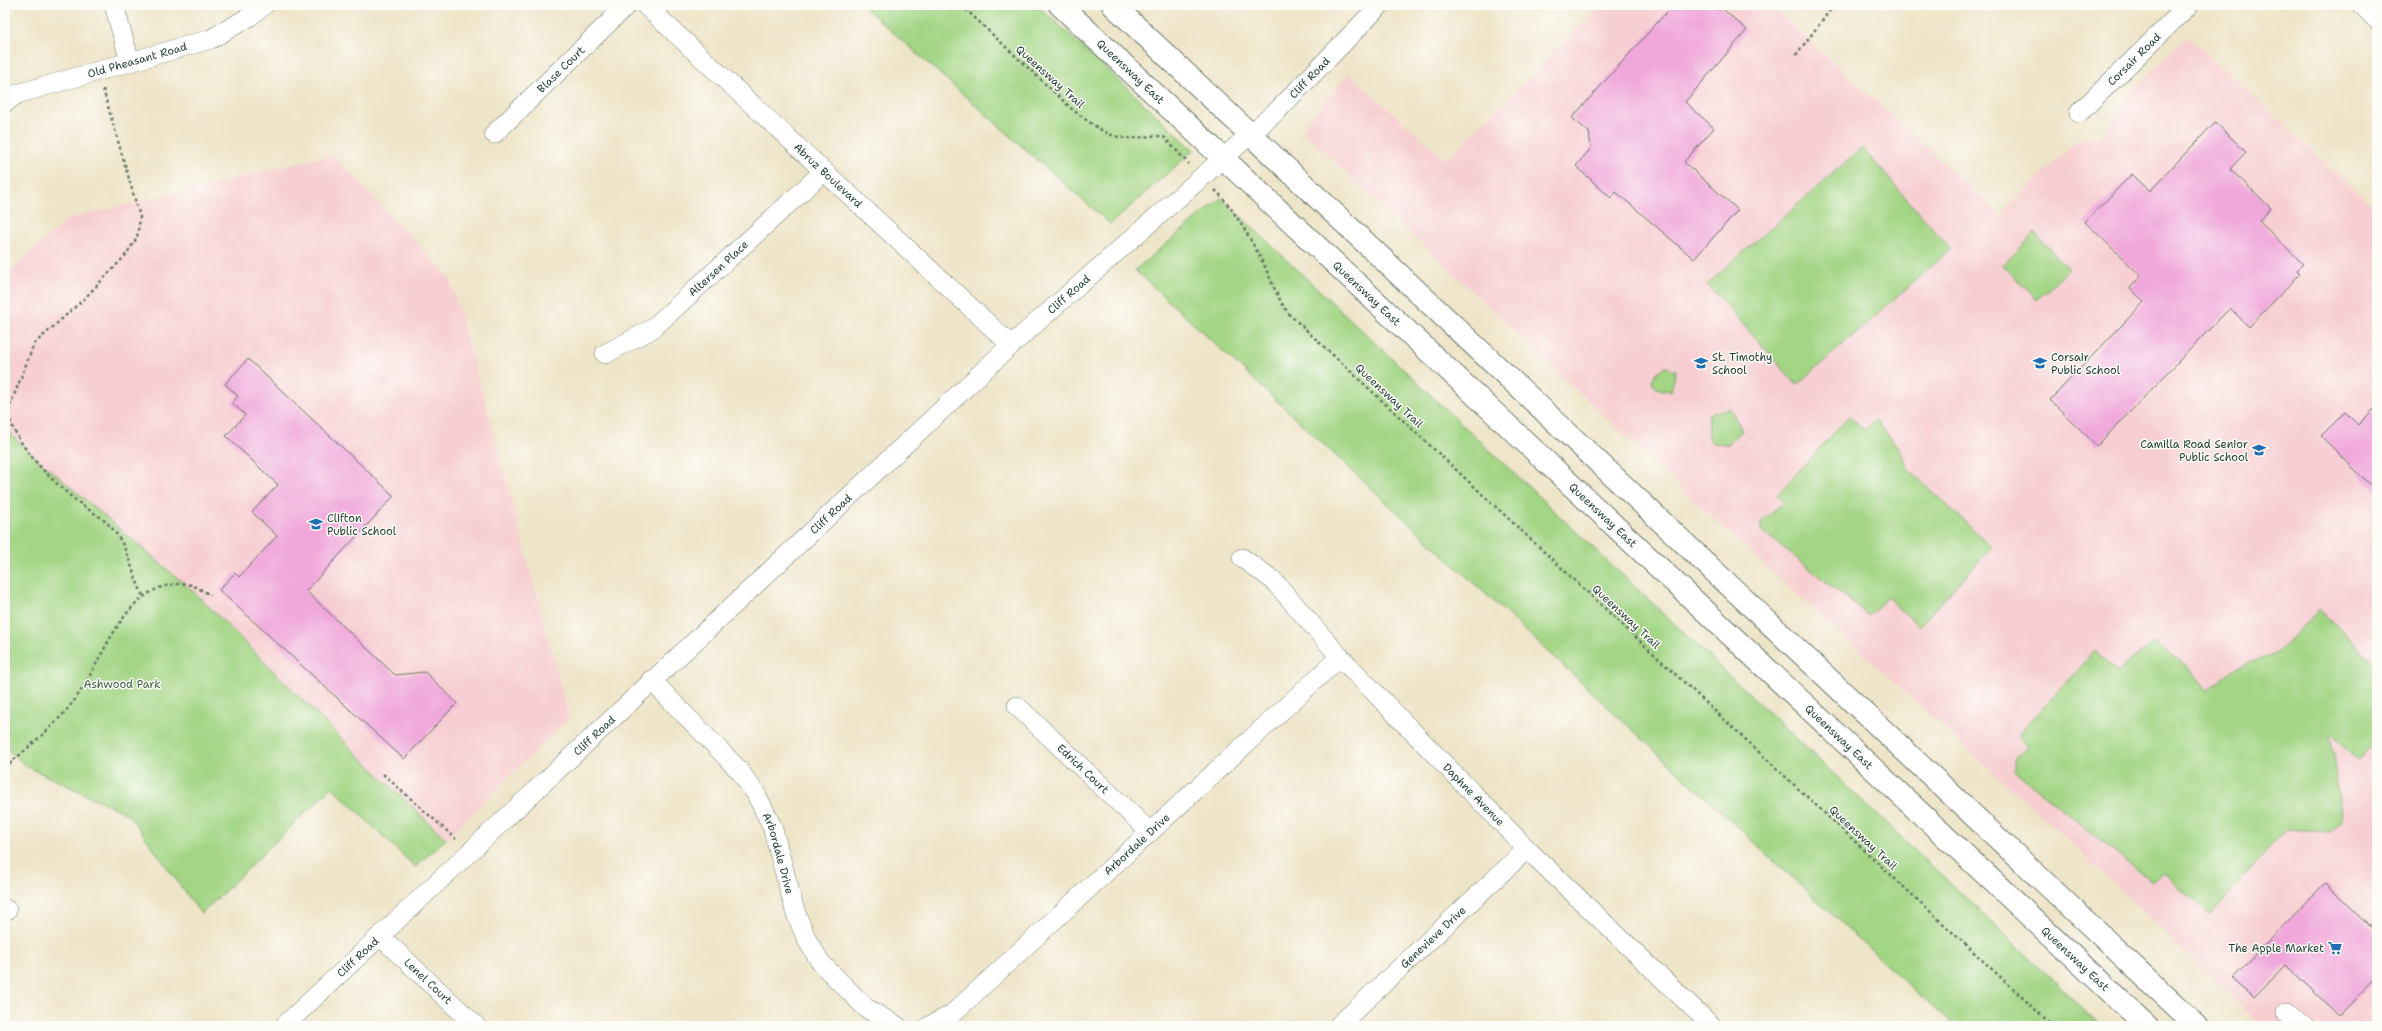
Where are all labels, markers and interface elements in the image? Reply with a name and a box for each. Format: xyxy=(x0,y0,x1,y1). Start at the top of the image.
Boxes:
street label: Corsair Road xyxy=(2104,29,2164,89)
street label: Queensway East xyxy=(1093,36,1168,107)
street label: Old Pheasant Road xyxy=(86,39,189,81)
street label: Blase Court xyxy=(534,42,588,96)
street label: Queensway Trail xyxy=(1012,42,1088,112)
street label: Cliff Road xyxy=(1286,54,1333,102)
street label: Abruz Boulevard xyxy=(791,139,866,211)
street label: Altersen Place xyxy=(685,237,751,300)
street label: Queensway East xyxy=(1330,258,1404,329)
street label: Cliff Road xyxy=(1044,271,1093,317)
place label: St. Timothy School xyxy=(1712,350,1772,378)
place label: Corsair Public School xyxy=(2051,350,2121,378)
school or university icon: St. Timothy School xyxy=(1693,355,1709,371)
school or university icon: Corsair Public School xyxy=(2032,355,2048,371)
street label: Queensway Trail xyxy=(1352,361,1427,432)
place label: Camilla Road Senior Public School xyxy=(2140,437,2249,465)
school or university icon: Camilla Road Senior Public School xyxy=(2251,442,2267,458)
street label: Queensway East xyxy=(1566,479,1640,551)
street label: Cliff Road xyxy=(806,491,855,537)
place label: Clifton Public School xyxy=(327,511,397,539)
school or university icon: Clifton Public School xyxy=(308,516,324,532)
street label: Queensway Trail xyxy=(1589,582,1664,653)
park label: Ashwood Park xyxy=(84,677,160,692)
street label: Queensway East xyxy=(1802,701,1877,773)
street label: Cliff Road xyxy=(570,712,618,759)
street label: Edrich Court xyxy=(1054,740,1112,797)
street label: Daphne Avenue xyxy=(1440,760,1508,829)
street label: Queensway Trail xyxy=(1826,803,1901,874)
street label: Arbordale Drive xyxy=(759,810,798,896)
street label: Arbordale Drive xyxy=(1101,810,1173,878)
street label: Genevieve Drive xyxy=(1397,903,1469,972)
street label: Queensway East xyxy=(2038,923,2113,994)
street label: Cliff Road xyxy=(333,934,382,980)
supermarket icon: The Apple Market xyxy=(2327,940,2343,956)
place label: The Apple Market xyxy=(2229,941,2324,956)
street label: Lenel Court xyxy=(401,955,456,1008)

